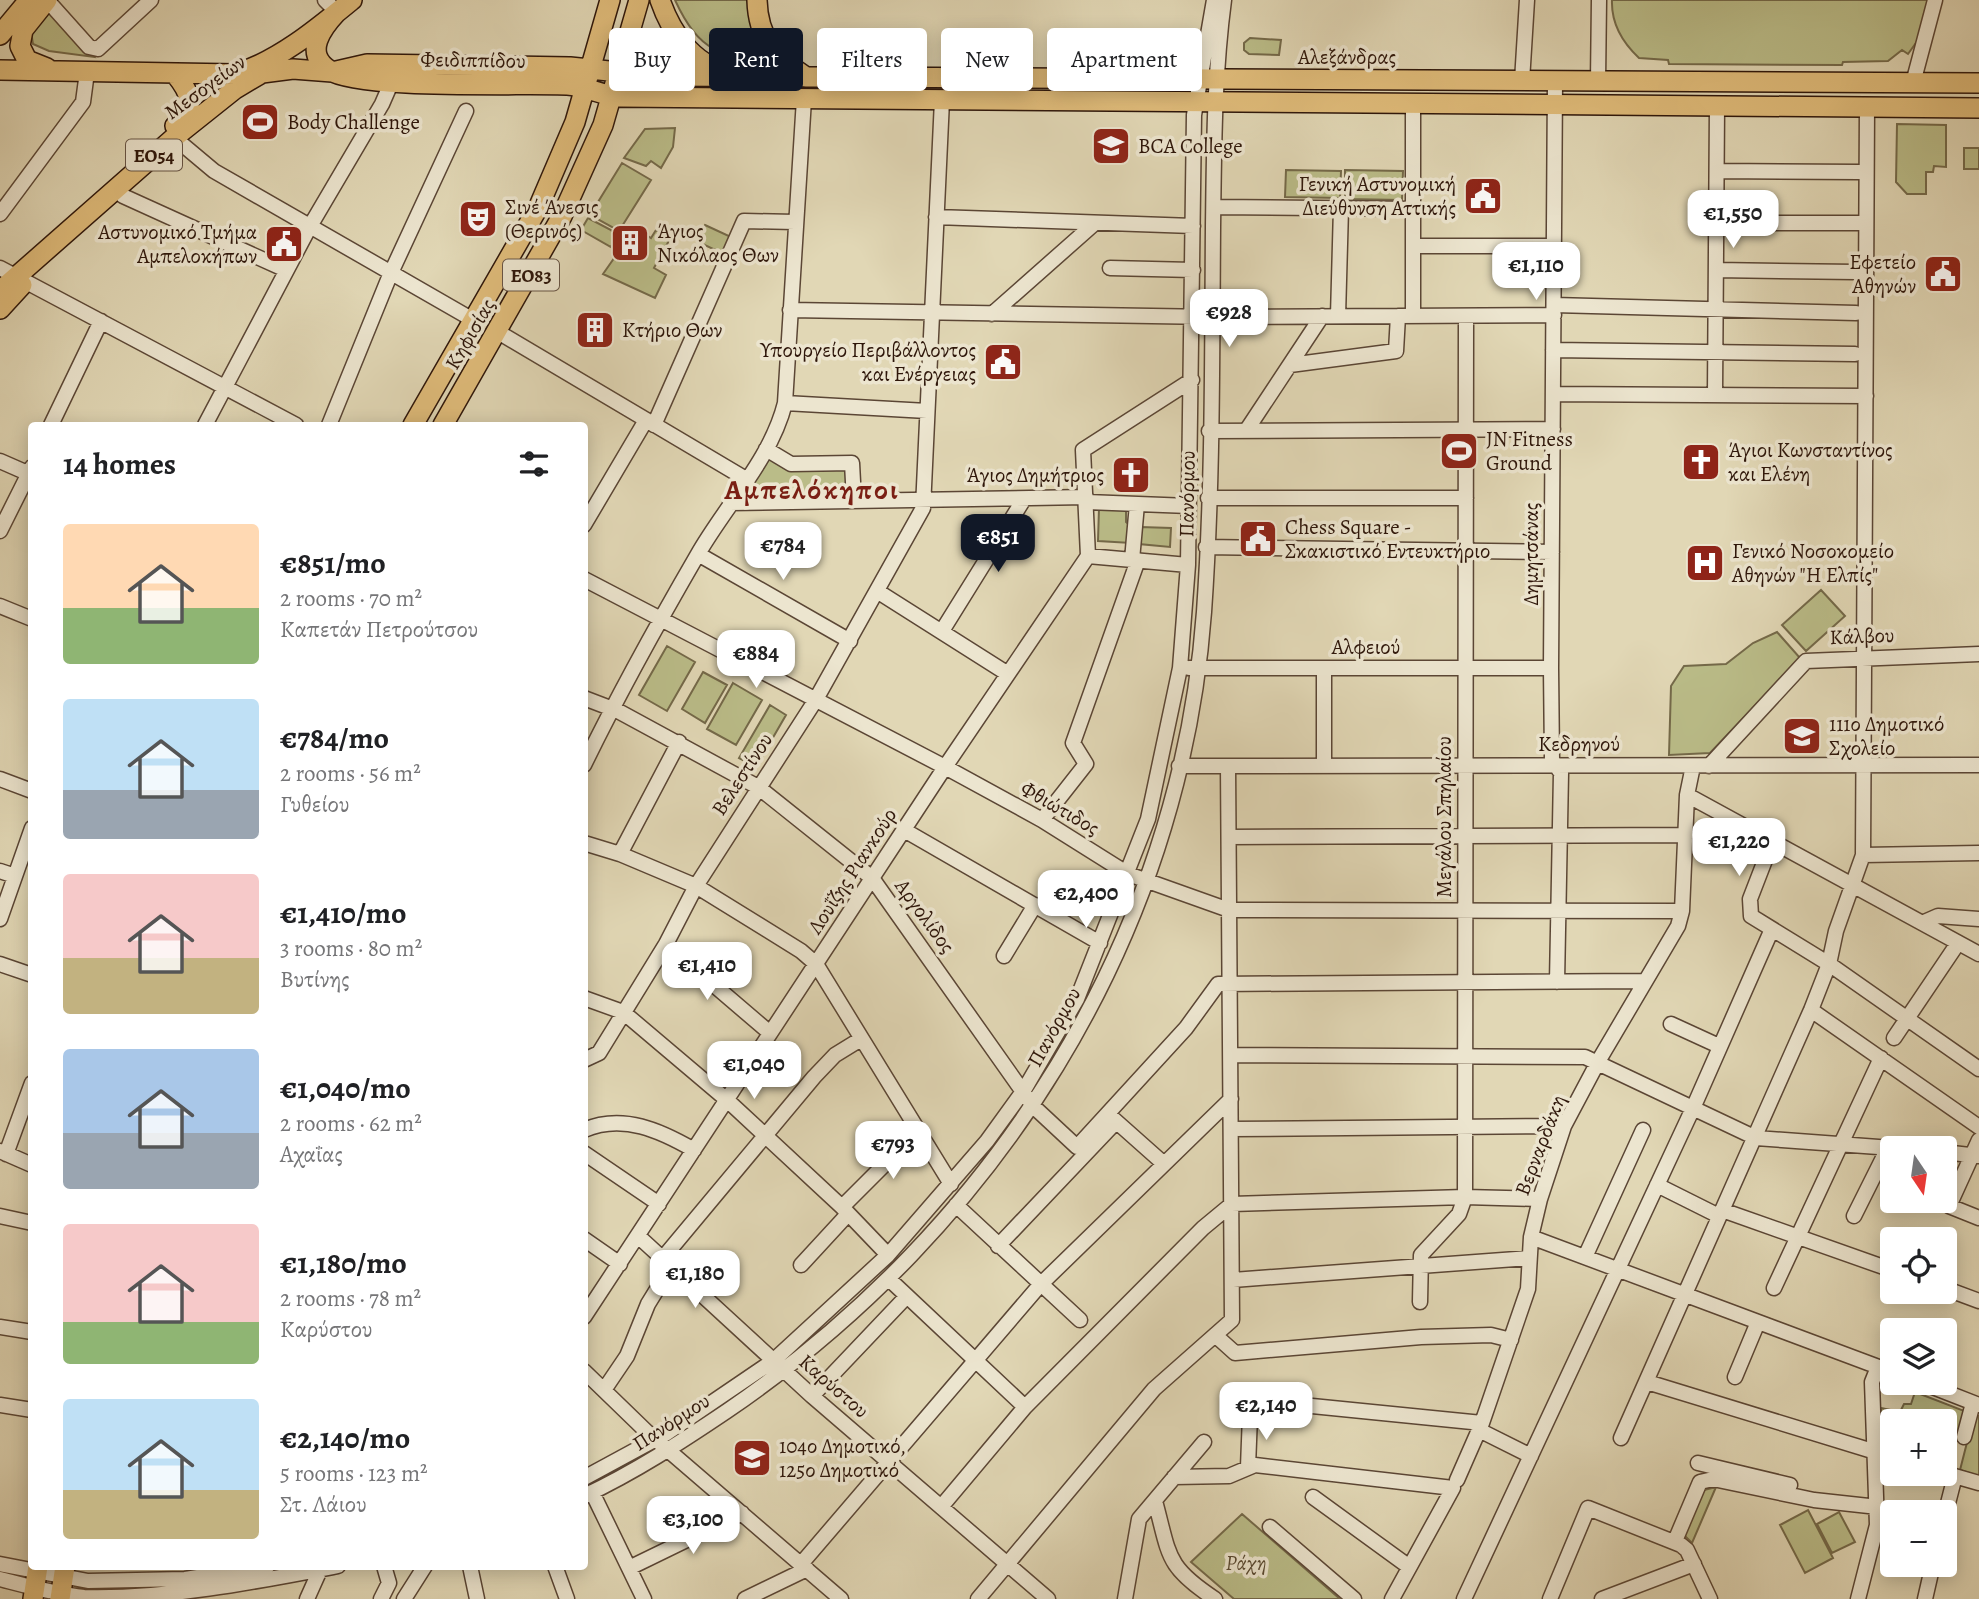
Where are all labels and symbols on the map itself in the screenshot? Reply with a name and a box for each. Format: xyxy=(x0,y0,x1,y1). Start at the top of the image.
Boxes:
street label: Αλεξάνδρας xyxy=(1297,43,1396,71)
street label: Φειδιππίδου xyxy=(420,45,526,75)
street label: Μεσογείων xyxy=(159,48,252,126)
sports icon: Body Challenge xyxy=(239,101,281,143)
place label: Body Challenge xyxy=(287,108,420,136)
school or university icon: BCA College xyxy=(1090,125,1132,167)
place label: BCA College xyxy=(1138,132,1243,160)
road number: ΕΟ54 xyxy=(126,140,182,170)
place label: Γενική Αστυνομική Διεύθυνση Αττικής xyxy=(1298,170,1456,222)
public building icon: Γενική Αστυνομική Διεύθυνση Αττικής xyxy=(1462,175,1504,217)
pin: €1,550 xyxy=(1676,190,1790,250)
place label: Σινέ Άνεσις (Θερινός) xyxy=(505,193,599,245)
theatre icon: Σινέ Άνεσις (Θερινός) xyxy=(457,198,499,240)
place label: Άγιος Νικόλαος Θων xyxy=(657,217,779,269)
place label: Αστυνομικό Τμήμα Αμπελοκήπων xyxy=(97,218,257,270)
building icon: Άγιος Νικόλαος Θων xyxy=(609,222,651,264)
public building icon: Αστυνομικό Τμήμα Αμπελοκήπων xyxy=(263,223,305,265)
pin: €1,110 xyxy=(1479,243,1593,302)
place label: Εφετείο Αθηνών xyxy=(1849,248,1916,300)
public building icon: Εφετείο Αθηνών xyxy=(1922,253,1964,295)
road number: ΕΟ83 xyxy=(503,260,559,290)
pin: €928 xyxy=(1188,290,1270,349)
street label: Κηφισίας xyxy=(438,293,502,375)
building icon: Κτήριο Θων xyxy=(574,309,616,351)
place label: Κτήριο Θων xyxy=(622,316,723,344)
place label: Υπουργείο Περιβάλλοντος και Ενέργειας xyxy=(759,336,976,388)
public building icon: Υπουργείο Περιβάλλοντος και Ενέργειας xyxy=(982,341,1024,383)
place label: JN Fitness Ground xyxy=(1486,425,1573,477)
sports icon: JN Fitness Ground xyxy=(1438,430,1480,472)
place label: Άγιοι Κωνσταντίνος και Ελένη xyxy=(1728,436,1893,488)
church icon: Άγιοι Κωνσταντίνος και Ελένη xyxy=(1680,441,1722,483)
street label: Πανόρμου xyxy=(1172,450,1202,538)
church icon: Άγιος Δημήτριος xyxy=(1110,454,1152,496)
place label: Άγιος Δημήτριος xyxy=(966,461,1104,489)
district label: Αμπελόκηποι xyxy=(723,471,900,509)
street label: Δημητσάνας xyxy=(1517,503,1545,605)
place label: Chess Square - Σκακιστικό Εντευκτήριο xyxy=(1285,513,1490,565)
pin: €851 xyxy=(957,514,1039,574)
public building icon: Chess Square - Σκακιστικό Εντευκτήριο xyxy=(1237,518,1279,560)
pin: €784 xyxy=(742,522,824,582)
place label: Γενικό Νοσοκομείο Αθηνών "Η Ελπίς" xyxy=(1731,537,1894,589)
hospital icon: Γενικό Νοσοκομείο Αθηνών "Η Ελπίς" xyxy=(1684,542,1726,584)
street label: Κάλβου xyxy=(1829,621,1895,651)
pin: €884 xyxy=(715,630,797,690)
street label: Αλφειού xyxy=(1331,633,1400,661)
place label: 111ο Δημοτικό Σχολείο xyxy=(1829,710,1944,762)
school or university icon: 111ο Δημοτικό Σχολείο xyxy=(1781,715,1823,757)
street label: Βελεστίνου xyxy=(705,727,779,821)
street label: Κεδρηνού xyxy=(1538,730,1620,758)
street label: Μεγάλου Σπηλαίου xyxy=(1430,736,1458,898)
street label: Φθιώτιδος xyxy=(1015,774,1105,842)
street label: Λουΐζης Ριανκούρ xyxy=(800,803,903,940)
pin: €1,220 xyxy=(1682,818,1796,878)
pin: €2,400 xyxy=(1029,870,1143,930)
street label: Αργολίδος xyxy=(888,872,961,959)
pin: €1,410 xyxy=(650,942,764,1002)
street label: Πανόρμου xyxy=(1021,982,1087,1072)
pin: €1,040 xyxy=(697,1042,811,1101)
street label: Βερναρδάκη xyxy=(1508,1091,1572,1199)
pin: €793 xyxy=(852,1122,934,1181)
north arrow xyxy=(1880,1136,1956,1213)
pin: €1,180 xyxy=(638,1250,752,1310)
street label: Καρύστου xyxy=(793,1348,875,1424)
pin: €2,140 xyxy=(1209,1382,1323,1442)
street label: Πανόρμου xyxy=(627,1387,715,1457)
place label: 104ο Δημοτικό, 125ο Δημοτικό xyxy=(779,1432,906,1484)
school or university icon: 104ο Δημοτικό, 125ο Δημοτικό xyxy=(731,1437,773,1479)
pin: €3,100 xyxy=(636,1496,750,1556)
park label: Ράχη xyxy=(1225,1549,1267,1577)

